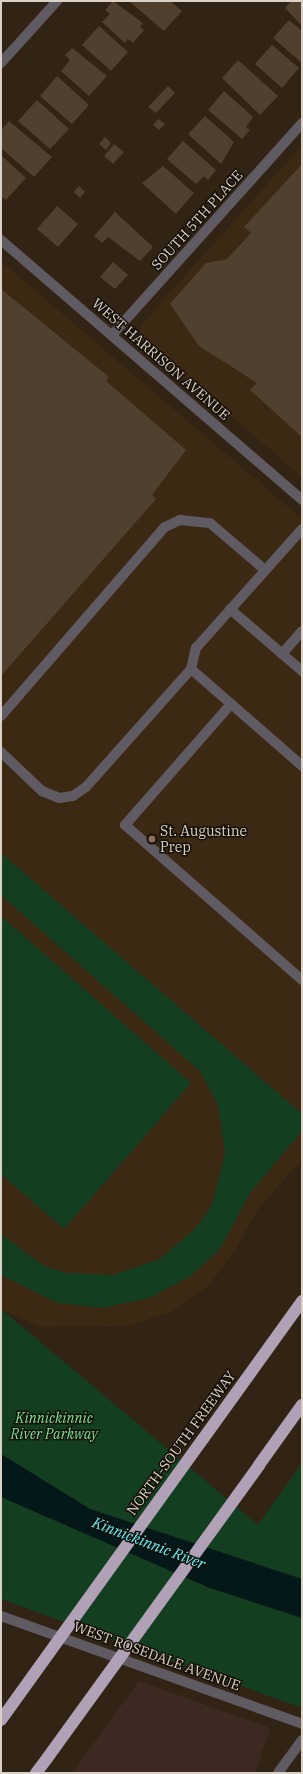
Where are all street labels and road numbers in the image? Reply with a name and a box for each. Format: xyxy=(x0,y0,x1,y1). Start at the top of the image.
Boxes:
street label: SOUTH 5TH PLACE xyxy=(148,167,246,273)
street label: WEST HARRISON AVENUE xyxy=(89,295,233,423)
street label: NORTH-SOUTH FREEWAY xyxy=(123,1368,239,1518)
street label: WEST ROSEDALE AVENUE xyxy=(71,1618,243,1694)

